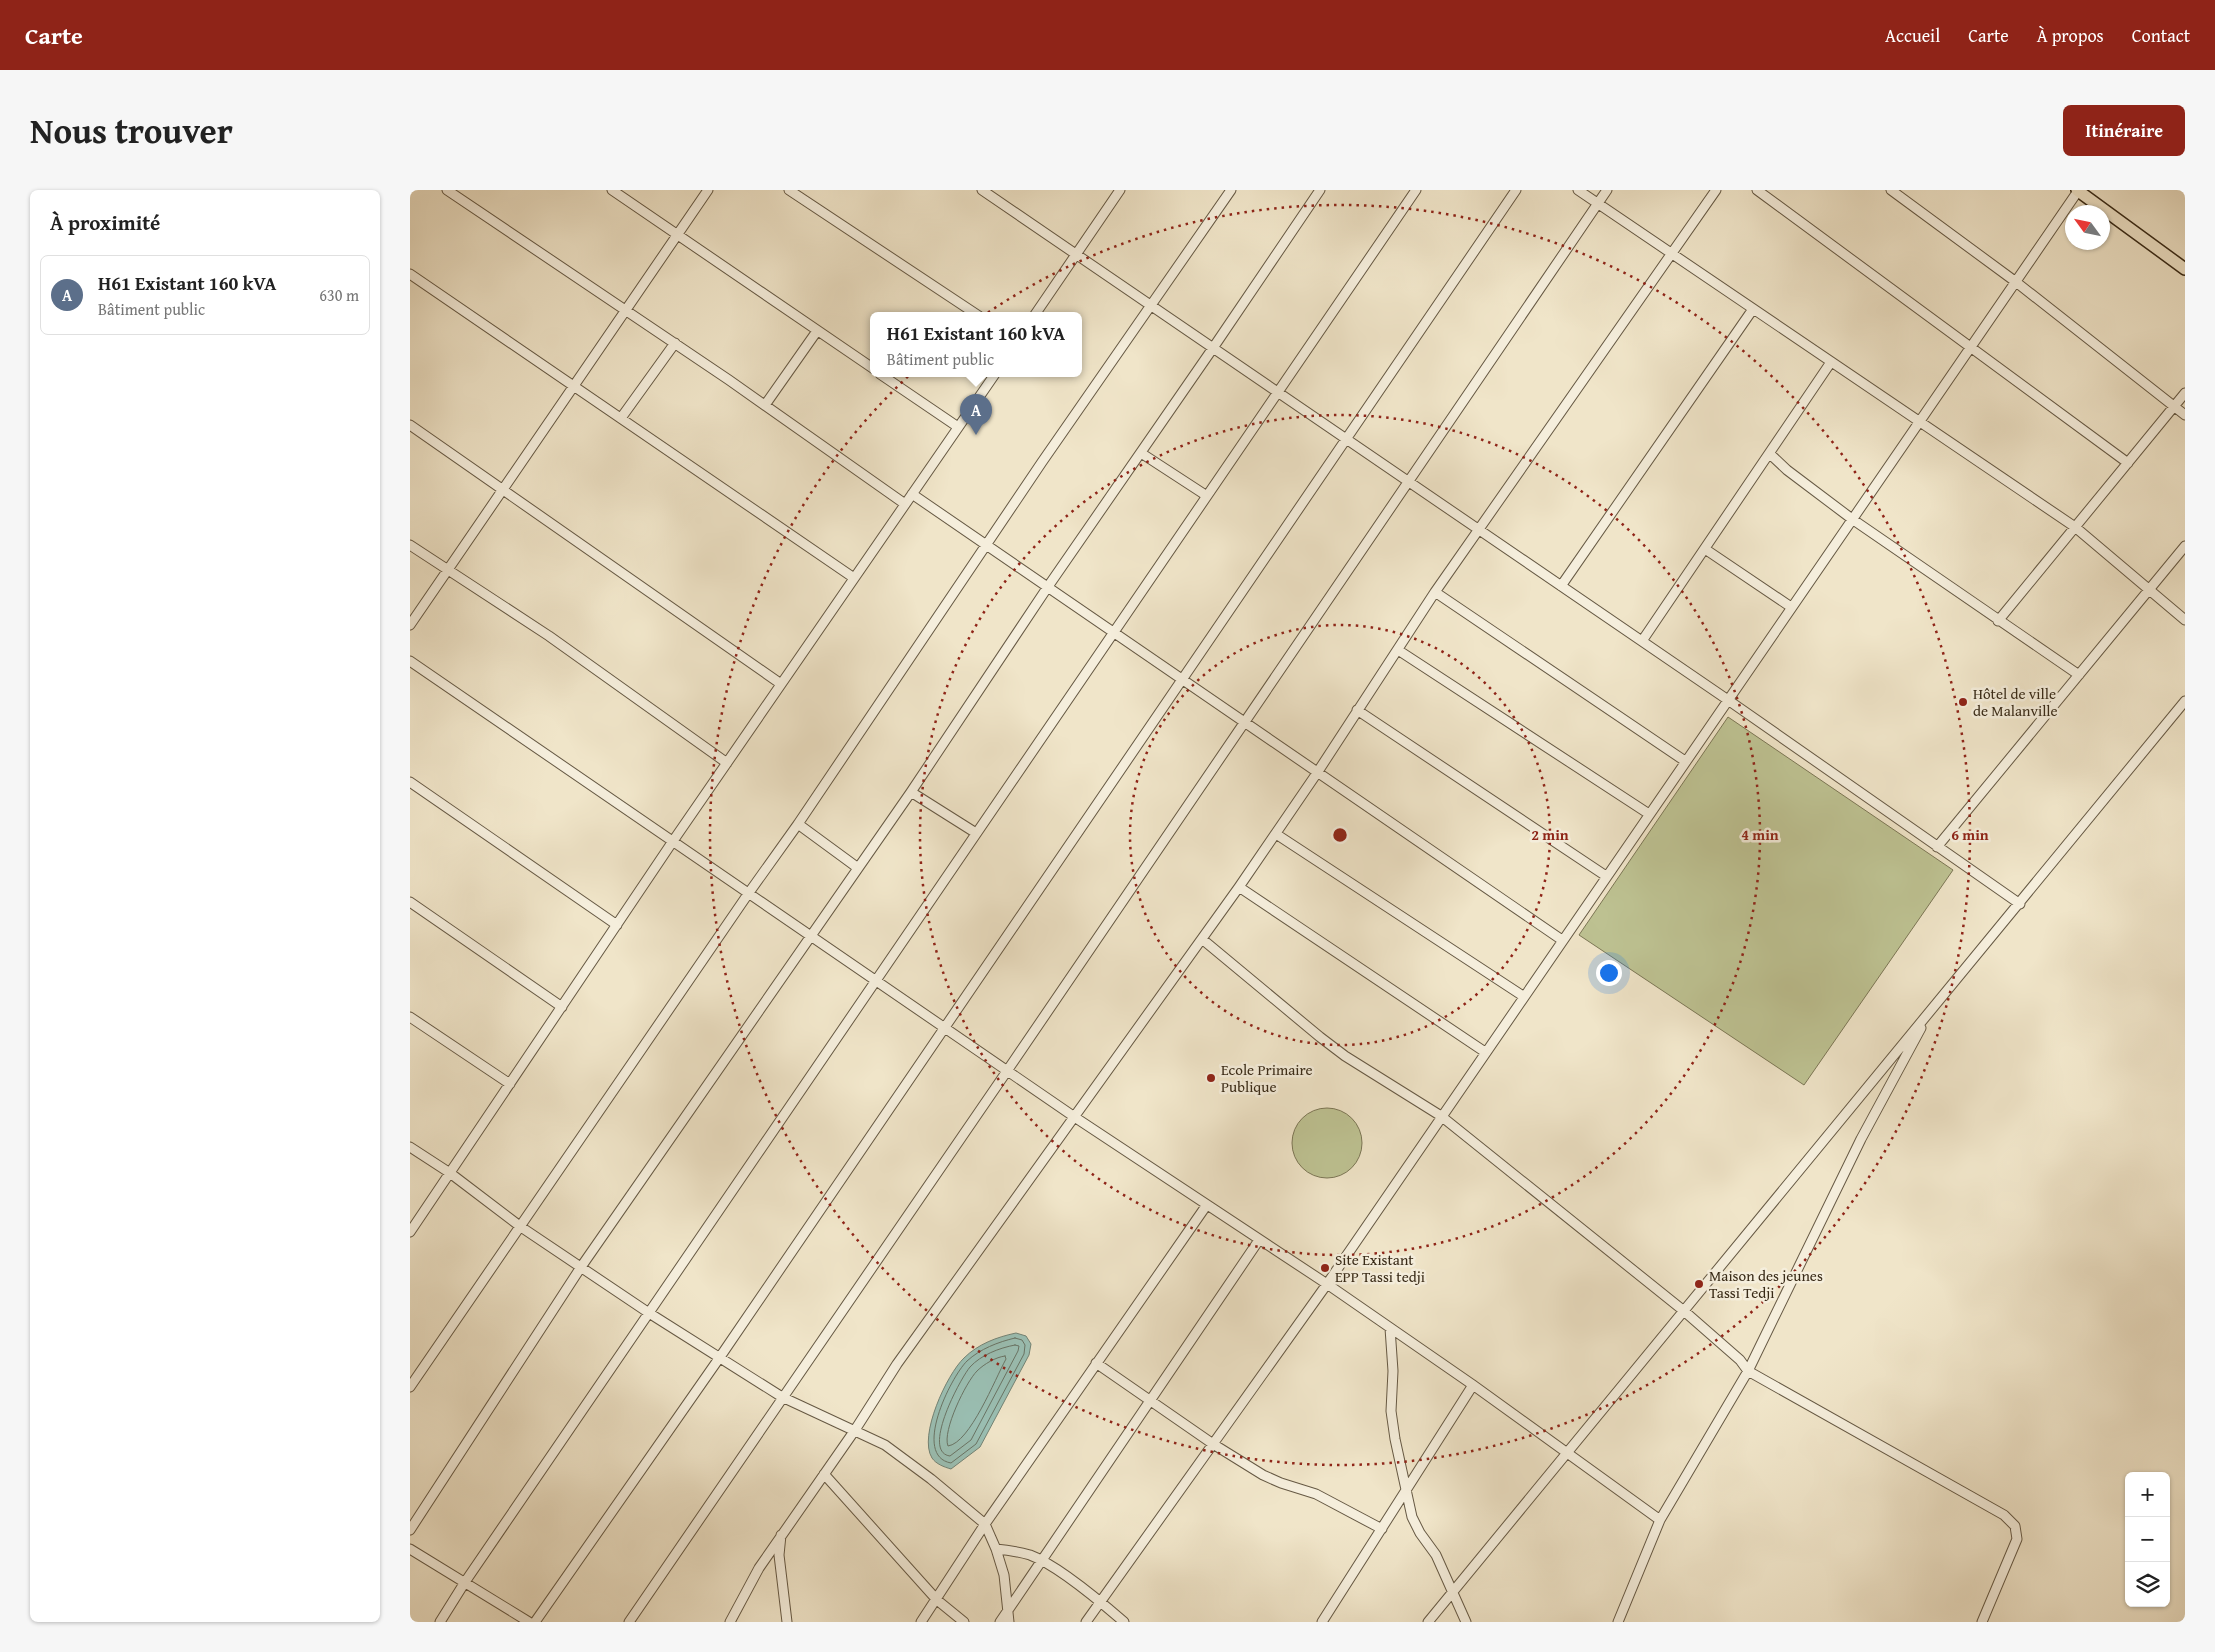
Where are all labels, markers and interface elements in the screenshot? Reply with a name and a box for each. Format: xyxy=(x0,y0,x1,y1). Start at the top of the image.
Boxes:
text: Carte xyxy=(25,18,83,53)
text: Accueil xyxy=(1885,22,1940,49)
text: Carte xyxy=(1968,22,2009,49)
text: À propos xyxy=(2037,22,2104,49)
text: Contact xyxy=(2132,22,2190,49)
text: Nous trouver xyxy=(30,105,233,156)
button: Itinéraire xyxy=(2063,105,2185,156)
north arrow xyxy=(2065,205,2110,250)
text: À proximité xyxy=(50,207,160,238)
text: H61 Existant 160 kVA xyxy=(98,269,276,297)
text: A xyxy=(62,283,72,307)
text: 630 m xyxy=(319,283,359,307)
text: Bâtiment public xyxy=(98,297,205,321)
popup xyxy=(870,312,1082,377)
text: H61 Existant 160 kVA xyxy=(887,319,1065,347)
text: Bâtiment public xyxy=(887,347,994,371)
pin: A xyxy=(960,394,992,435)
place label: Hôtel de ville de Malanville xyxy=(1973,683,2058,721)
marker: Hôtel de ville de Malanville xyxy=(1957,696,1969,708)
text: 2 min xyxy=(1531,824,1569,845)
text: 4 min xyxy=(1741,824,1779,845)
text: 6 min xyxy=(1951,824,1989,845)
centre of rings xyxy=(1331,826,1349,844)
your location xyxy=(1596,960,1622,986)
place label: Ecole Primaire Publique xyxy=(1221,1059,1312,1097)
marker: Ecole Primaire Publique xyxy=(1205,1072,1217,1084)
place label: Site Existant EPP Tassi tedji xyxy=(1335,1249,1425,1287)
marker: Site Existant EPP Tassi tedji xyxy=(1319,1262,1331,1274)
place label: Maison des jeunes Tassi Tedji xyxy=(1709,1265,1823,1303)
marker: Maison des jeunes Tassi Tedji xyxy=(1693,1278,1705,1290)
map controls xyxy=(2125,1472,2170,1607)
button: + xyxy=(2125,1472,2170,1517)
button: − xyxy=(2125,1517,2170,1562)
button: layers xyxy=(2125,1562,2170,1607)

